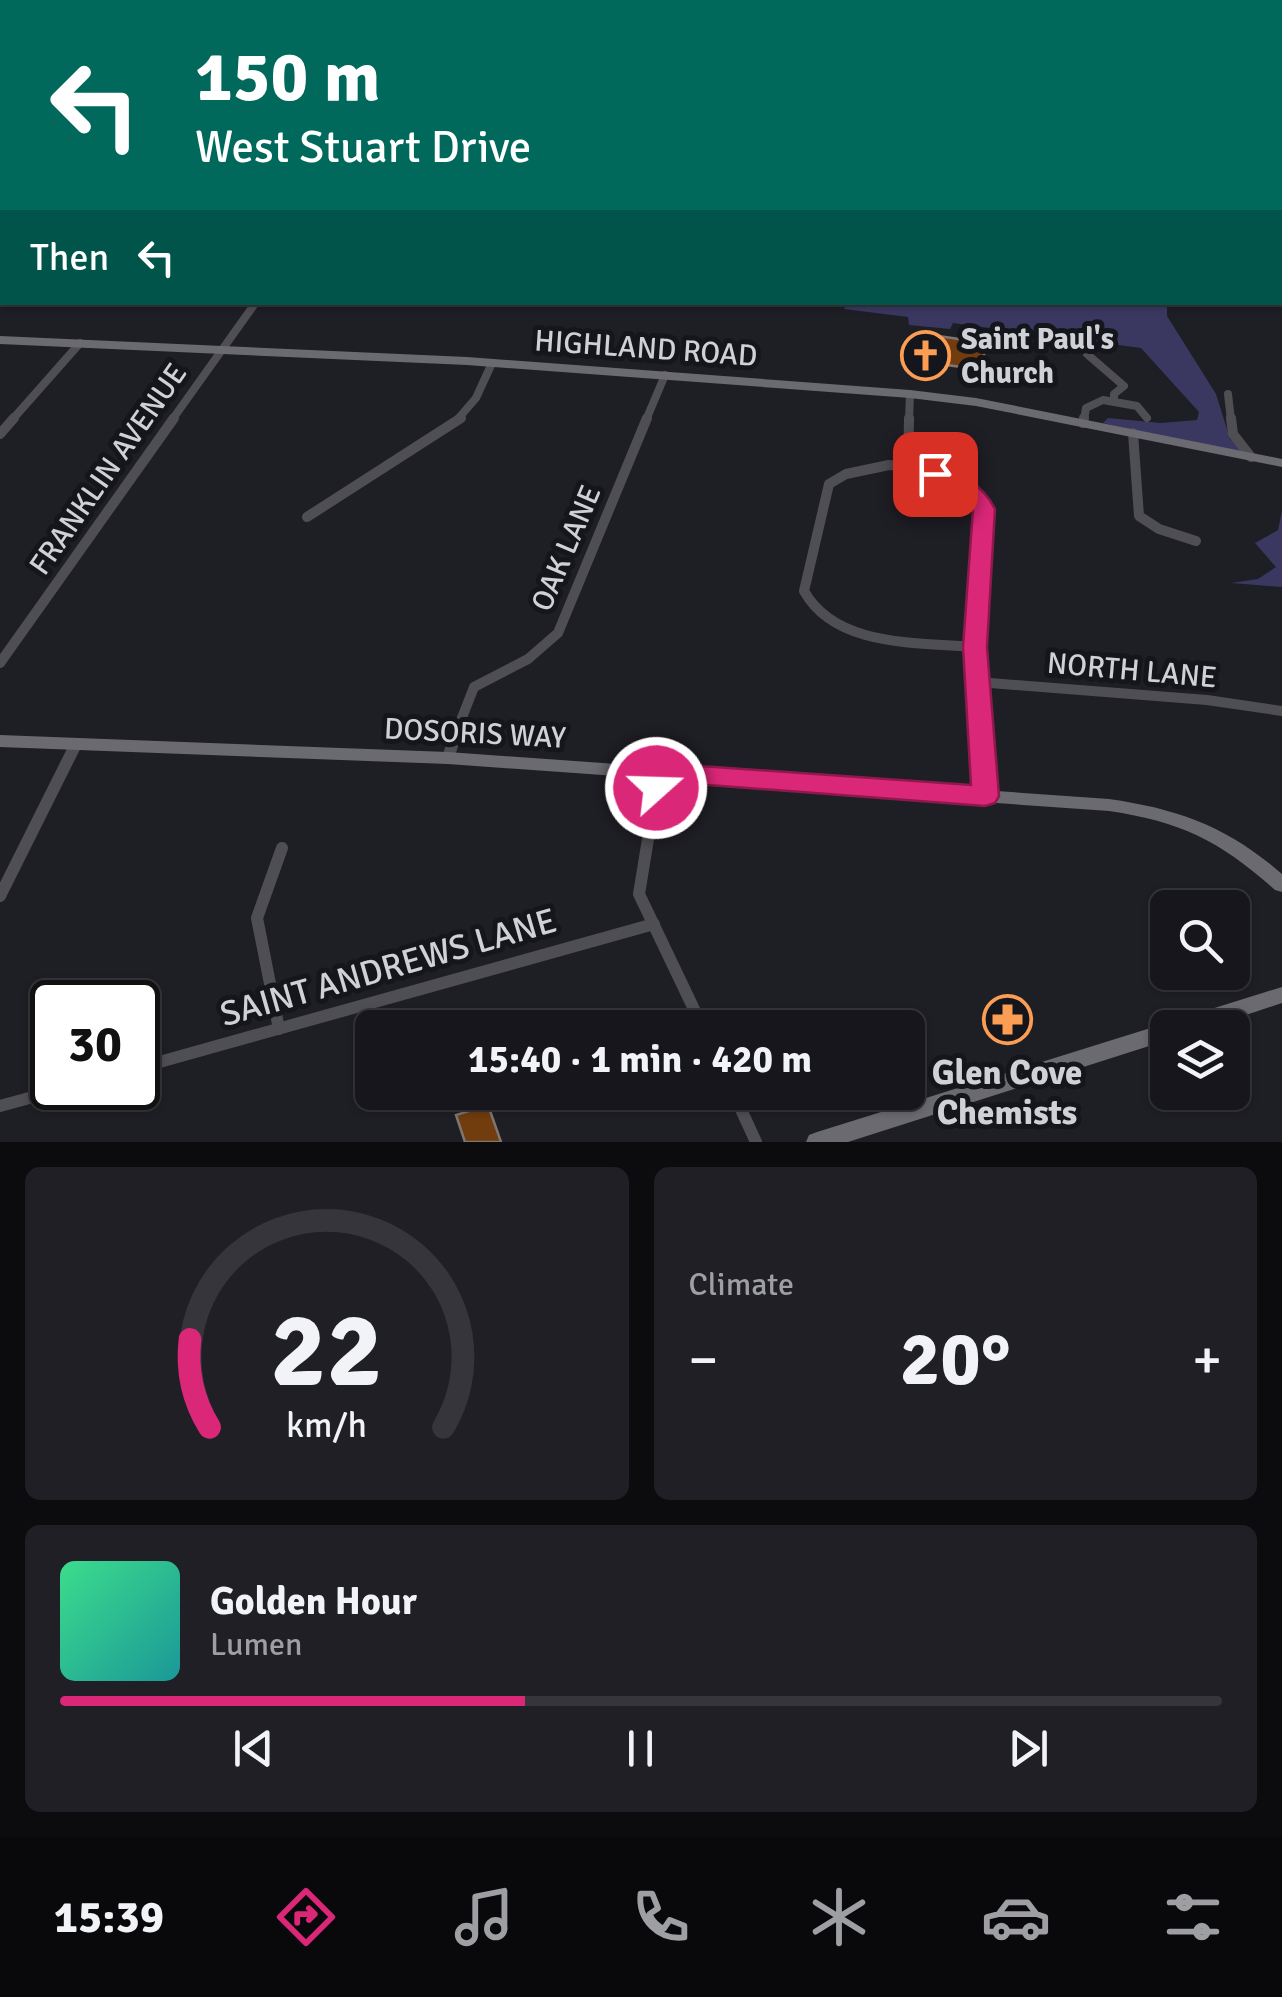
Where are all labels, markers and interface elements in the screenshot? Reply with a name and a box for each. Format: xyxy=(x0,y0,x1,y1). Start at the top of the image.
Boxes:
text: 150 m xyxy=(195,34,380,120)
icon: left xyxy=(30,40,160,170)
text: West Stuart Drive xyxy=(195,120,531,175)
icon: left xyxy=(129,230,184,285)
text: Then xyxy=(30,234,109,281)
place label: Saint Paul's Church xyxy=(961,321,1114,392)
street label: HIGHLAND ROAD xyxy=(533,322,759,375)
church icon: Saint Paul's Church xyxy=(900,330,952,382)
street label: FRANKLIN AVENUE xyxy=(22,356,195,582)
pin xyxy=(893,432,978,517)
icon: arrive xyxy=(908,447,963,502)
street label: OAK LANE xyxy=(523,480,610,617)
street label: NORTH LANE xyxy=(1045,645,1218,696)
street label: DOSORIS WAY xyxy=(383,710,567,757)
position arrow xyxy=(604,736,708,840)
map controls xyxy=(1150,890,1250,1110)
button: search xyxy=(1150,890,1250,990)
street label: SAINT ANDREWS LANE xyxy=(215,899,561,1036)
speed limit sign: 30 xyxy=(30,980,160,1110)
pharmacy icon: Glen Cove Chemists xyxy=(981,994,1033,1046)
button: layers xyxy=(1150,1010,1250,1110)
text: 15:40 · 1 min · 420 m xyxy=(468,1036,812,1083)
place label: Glen Cove Chemists xyxy=(932,1051,1082,1134)
text: Climate xyxy=(689,1265,794,1304)
text: 22 xyxy=(271,1287,383,1415)
text: 20° xyxy=(900,1313,1011,1406)
text: − xyxy=(689,1326,718,1394)
text: + xyxy=(1192,1326,1222,1394)
text: km/h xyxy=(286,1403,367,1447)
text: Golden Hour xyxy=(210,1578,417,1625)
text: Lumen xyxy=(210,1625,302,1664)
icon: previous xyxy=(226,1721,281,1776)
icon: pause xyxy=(613,1721,668,1776)
icon: next xyxy=(1001,1721,1056,1776)
icon: directions xyxy=(271,1882,341,1952)
icon: music xyxy=(449,1882,519,1952)
icon: phone xyxy=(626,1882,696,1952)
icon: climate xyxy=(804,1882,874,1952)
icon: car xyxy=(981,1882,1051,1952)
icon: filters xyxy=(1158,1882,1228,1952)
text: 15:39 xyxy=(54,1890,164,1945)

